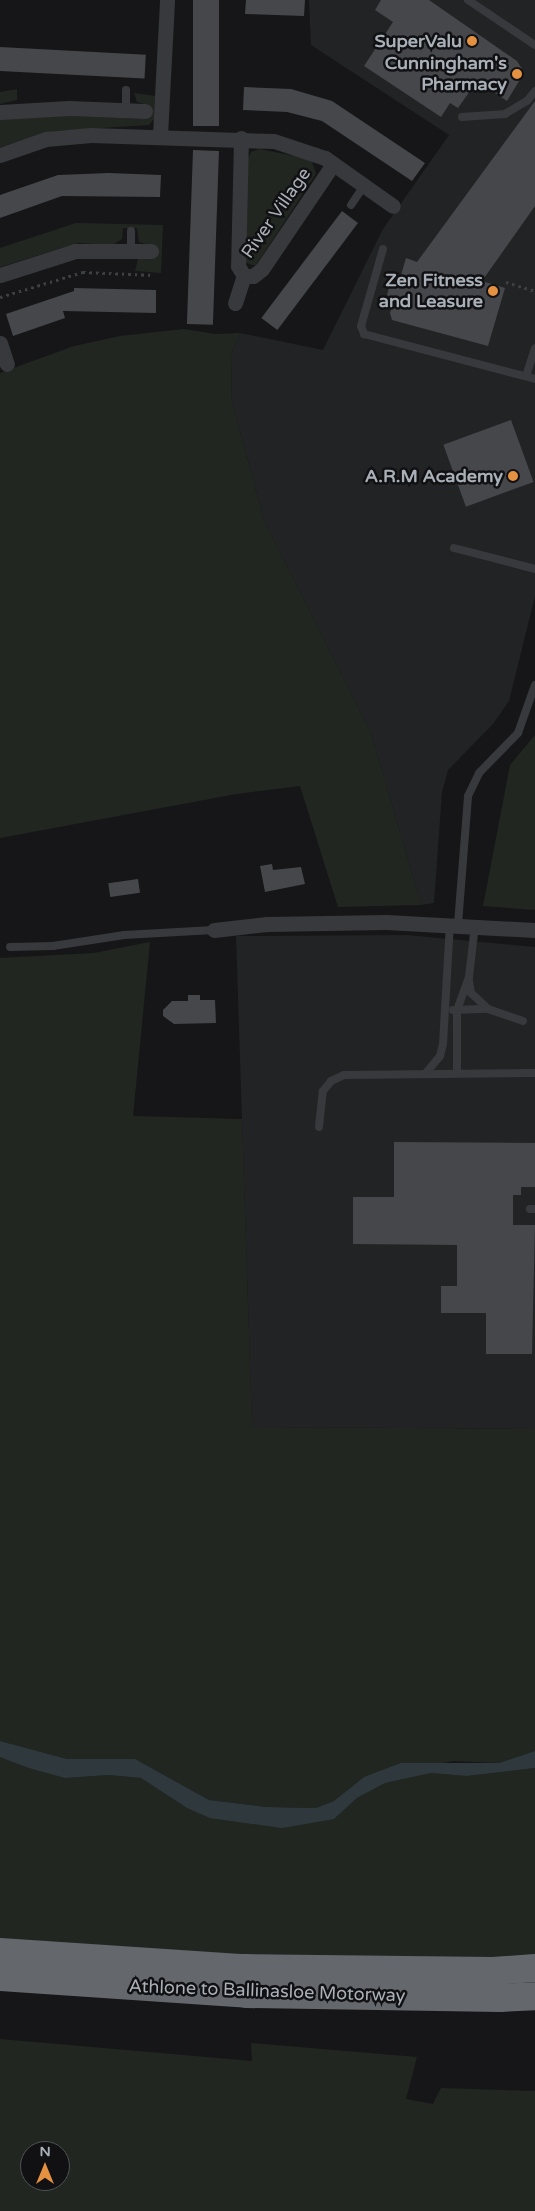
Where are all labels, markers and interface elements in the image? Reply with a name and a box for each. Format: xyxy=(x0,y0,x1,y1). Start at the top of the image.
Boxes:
place label: SuperValu xyxy=(375,30,462,52)
marker: SuperValu xyxy=(466,35,478,47)
place label: Cunningham's Pharmacy xyxy=(385,53,507,96)
marker: Cunningham's Pharmacy xyxy=(511,68,523,80)
street label: River Village xyxy=(237,163,315,263)
place label: Zen Fitness and Leasure xyxy=(379,270,483,312)
marker: Zen Fitness and Leasure xyxy=(487,285,499,297)
place label: A.R.M Academy xyxy=(365,465,503,487)
marker: A.R.M Academy xyxy=(507,470,519,482)
street label: Athlone to Ballinasloe Motorway xyxy=(128,1975,406,2007)
north arrow xyxy=(20,2141,70,2191)
text: N xyxy=(39,2143,51,2160)

